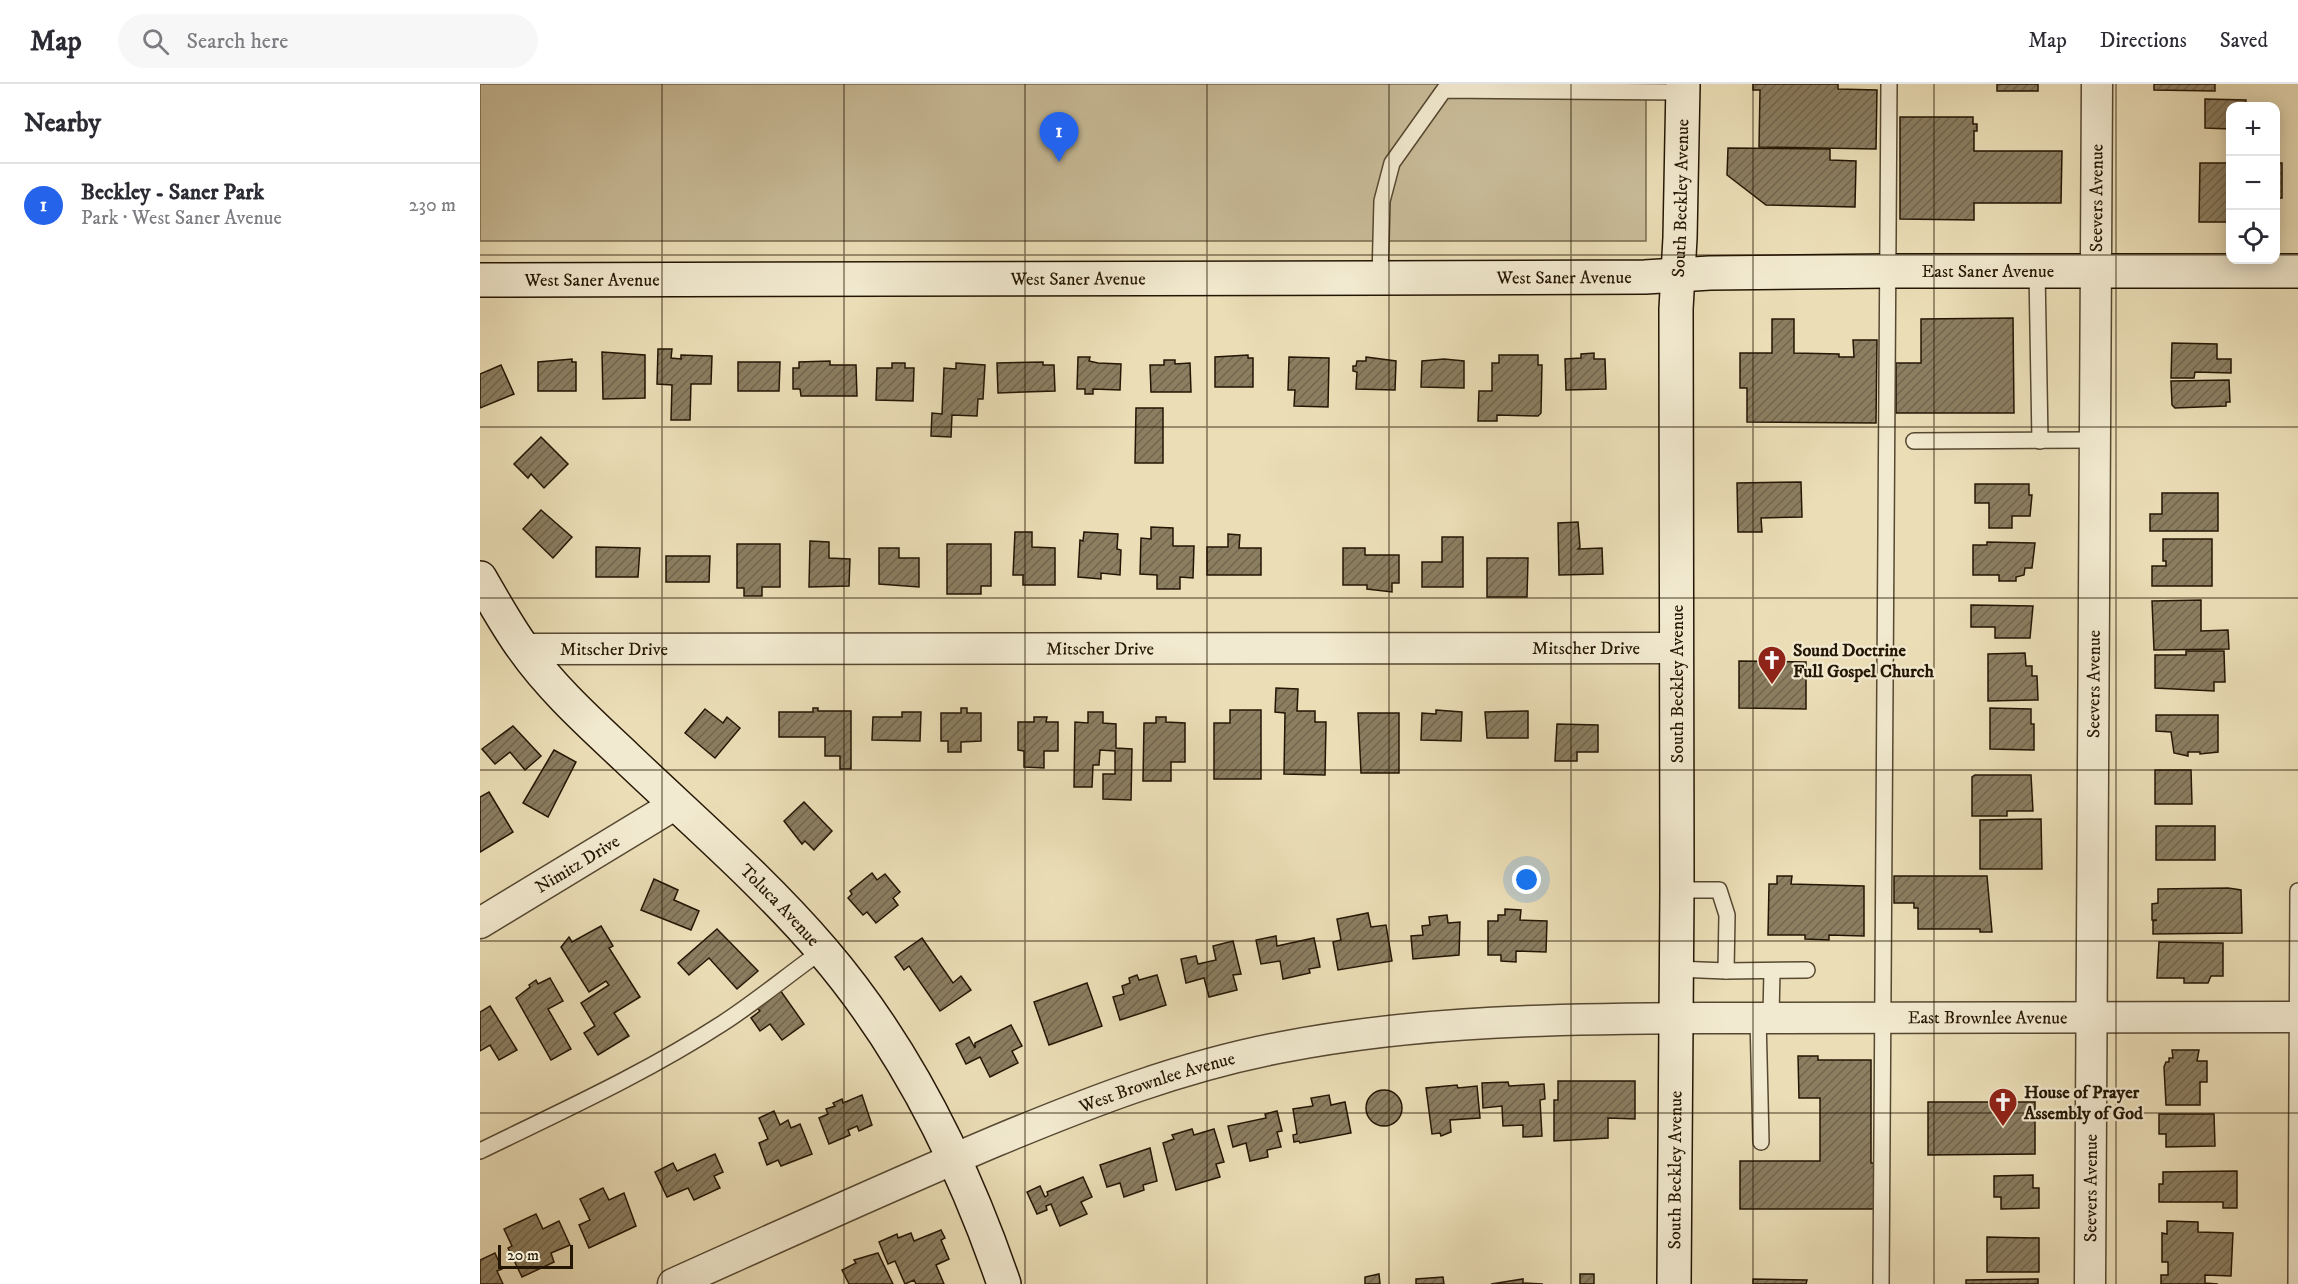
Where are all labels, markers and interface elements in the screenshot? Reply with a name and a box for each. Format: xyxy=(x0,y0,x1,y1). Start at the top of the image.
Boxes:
search box xyxy=(118,14,538,68)
text: Map xyxy=(30,24,82,59)
icon: search xyxy=(139,25,172,58)
text: Search here xyxy=(187,28,288,55)
text: Map xyxy=(2028,28,2067,54)
text: Directions xyxy=(2100,28,2187,54)
text: Saved xyxy=(2220,28,2268,54)
map controls xyxy=(2226,102,2280,264)
button: + xyxy=(2226,102,2280,156)
text: Nearby xyxy=(24,107,101,140)
pin: 1 xyxy=(1040,112,1078,162)
street label: South Beckley Avenue xyxy=(1668,119,1694,278)
street label: Seevers Avenue xyxy=(2086,144,2109,252)
button: − xyxy=(2226,156,2280,210)
text: Beckley - Saner Park xyxy=(81,179,264,206)
text: 1 xyxy=(40,193,47,218)
text: 230 m xyxy=(409,193,456,218)
text: Park · West Saner Avenue xyxy=(81,206,282,231)
button: locate xyxy=(2226,210,2280,264)
street label: East Saner Avenue xyxy=(1922,261,2054,283)
street label: West Saner Avenue xyxy=(1495,267,1632,290)
street label: West Saner Avenue xyxy=(1009,269,1146,291)
street label: West Saner Avenue xyxy=(523,270,660,292)
street label: South Beckley Avenue xyxy=(1667,605,1689,763)
street label: Seevers Avenue xyxy=(2083,630,2106,738)
street label: Mitscher Drive xyxy=(1046,638,1154,661)
street label: Mitscher Drive xyxy=(1532,638,1640,660)
street label: Mitscher Drive xyxy=(560,639,668,661)
place label: Sound Doctrine Full Gospel Church xyxy=(1793,640,1934,683)
church icon: Sound Doctrine Full Gospel Church xyxy=(1756,644,1788,686)
street label: Nimitz Drive xyxy=(532,831,624,899)
street label: Toluca Avenue xyxy=(735,860,824,951)
your location xyxy=(1512,865,1541,894)
street label: East Brownlee Avenue xyxy=(1908,1007,2067,1030)
street label: West Brownlee Avenue xyxy=(1076,1048,1237,1119)
place label: House of Prayer Assembly of God xyxy=(2023,1082,2144,1125)
church icon: House of Prayer Assembly of God xyxy=(1987,1086,2019,1128)
street label: South Beckley Avenue xyxy=(1664,1091,1687,1249)
street label: Seevers Avenue xyxy=(2080,1134,2103,1242)
scale bar xyxy=(498,1242,573,1270)
text: 20 m xyxy=(507,1245,539,1265)

